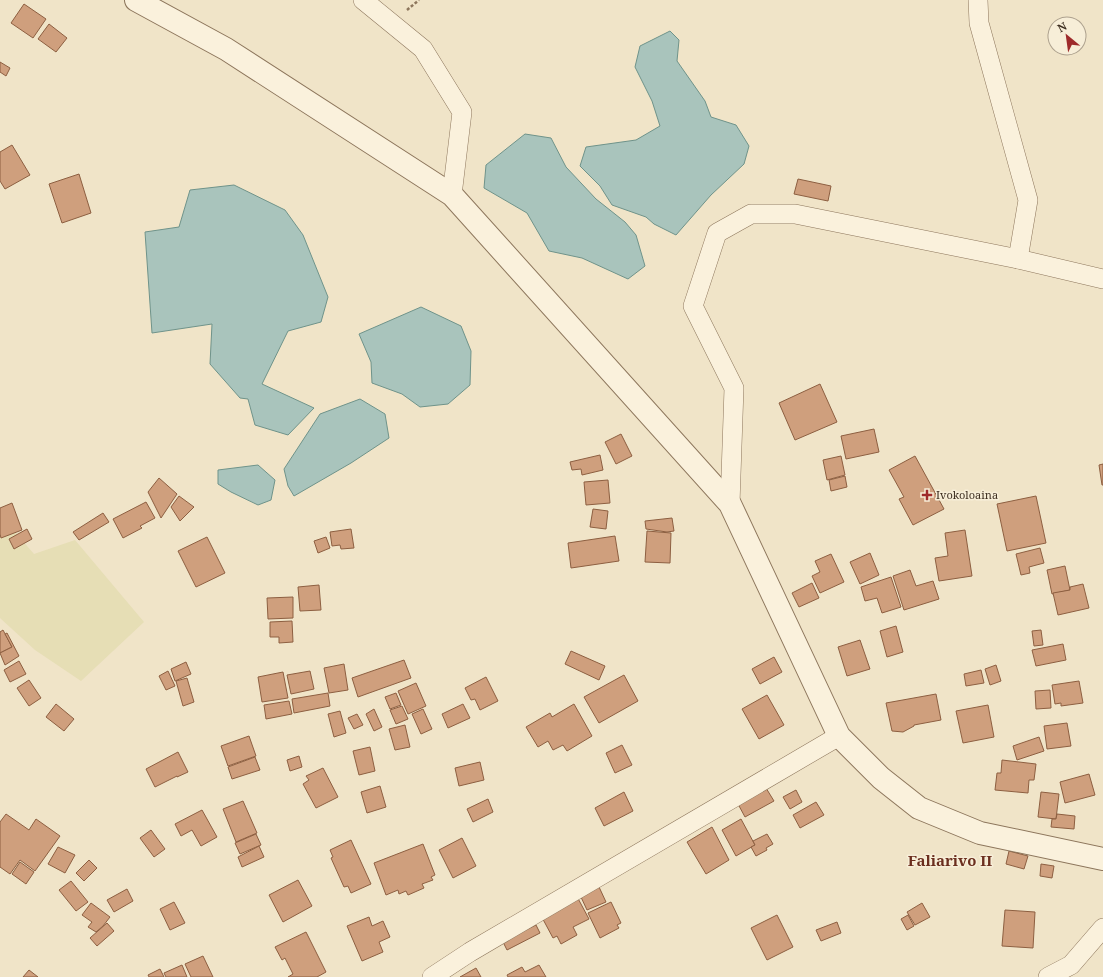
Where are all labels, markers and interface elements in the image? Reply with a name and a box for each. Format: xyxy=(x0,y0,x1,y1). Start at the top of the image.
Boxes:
north arrow xyxy=(1047,16,1087,56)
text: N xyxy=(1054,18,1070,35)
place label: Ivokoloaina xyxy=(936,487,998,502)
marker: Ivokoloaina xyxy=(921,489,933,501)
district label: Faliarivo II xyxy=(908,850,992,870)

